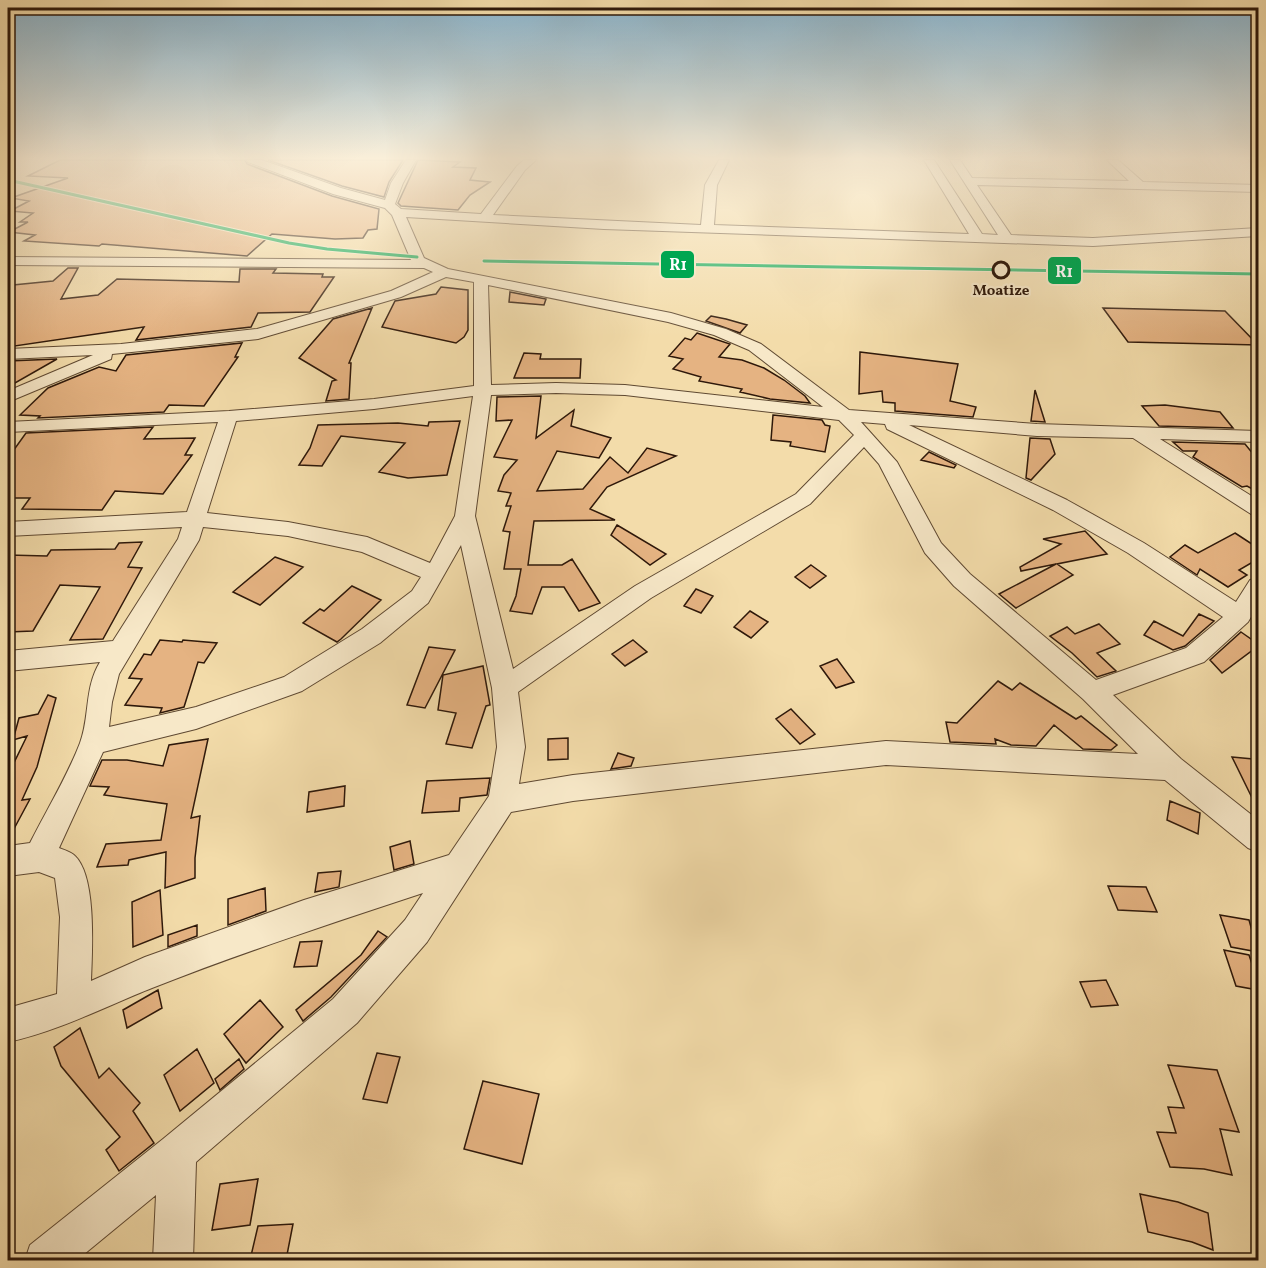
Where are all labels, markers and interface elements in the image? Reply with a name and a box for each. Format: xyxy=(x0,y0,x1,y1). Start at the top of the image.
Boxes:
line badge: R1 xyxy=(660,250,695,279)
text: R1 xyxy=(669,255,687,277)
line badge: R1 xyxy=(1047,256,1082,285)
marker: Moatize xyxy=(992,261,1010,279)
text: R1 xyxy=(1055,262,1073,284)
place label: Moatize xyxy=(972,281,1030,302)

